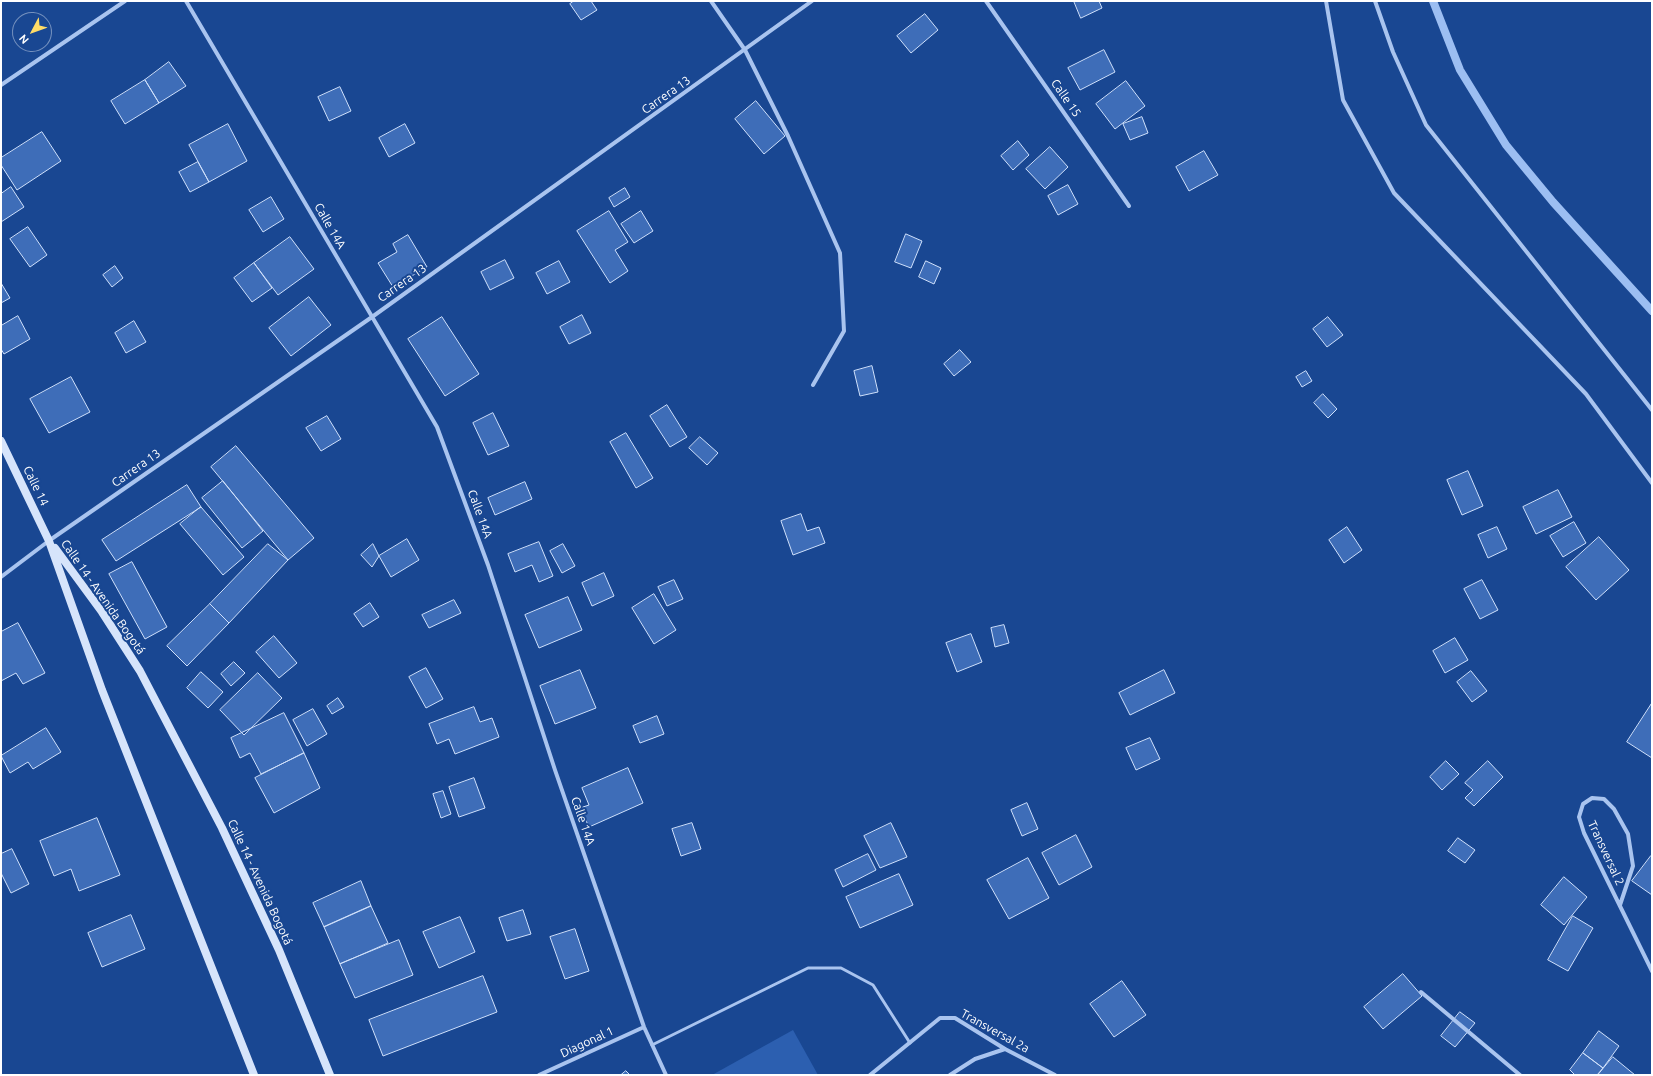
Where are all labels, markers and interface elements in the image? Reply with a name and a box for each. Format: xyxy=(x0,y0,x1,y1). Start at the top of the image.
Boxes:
north arrow xyxy=(12,12,52,52)
text: N xyxy=(16,32,31,46)
street label: Carrera 13 xyxy=(639,73,693,117)
street label: Calle 15 xyxy=(1048,76,1084,120)
street label: Calle 14A xyxy=(311,201,349,251)
street label: Carrera 13 xyxy=(375,261,429,305)
street label: Carrera 13 xyxy=(109,446,163,490)
street label: Calle 14 xyxy=(20,464,52,508)
street label: Calle 14A xyxy=(465,488,495,540)
street label: Calle 14 - Avenida Bogotá xyxy=(58,537,148,657)
street label: Calle 14A xyxy=(568,795,598,847)
street label: Calle 14 - Avenida Bogotá xyxy=(225,817,295,947)
street label: Transversal 2 xyxy=(1585,818,1627,888)
street label: Transversal 2a xyxy=(958,1006,1032,1056)
street label: Diagonal 1 xyxy=(558,1023,616,1061)

